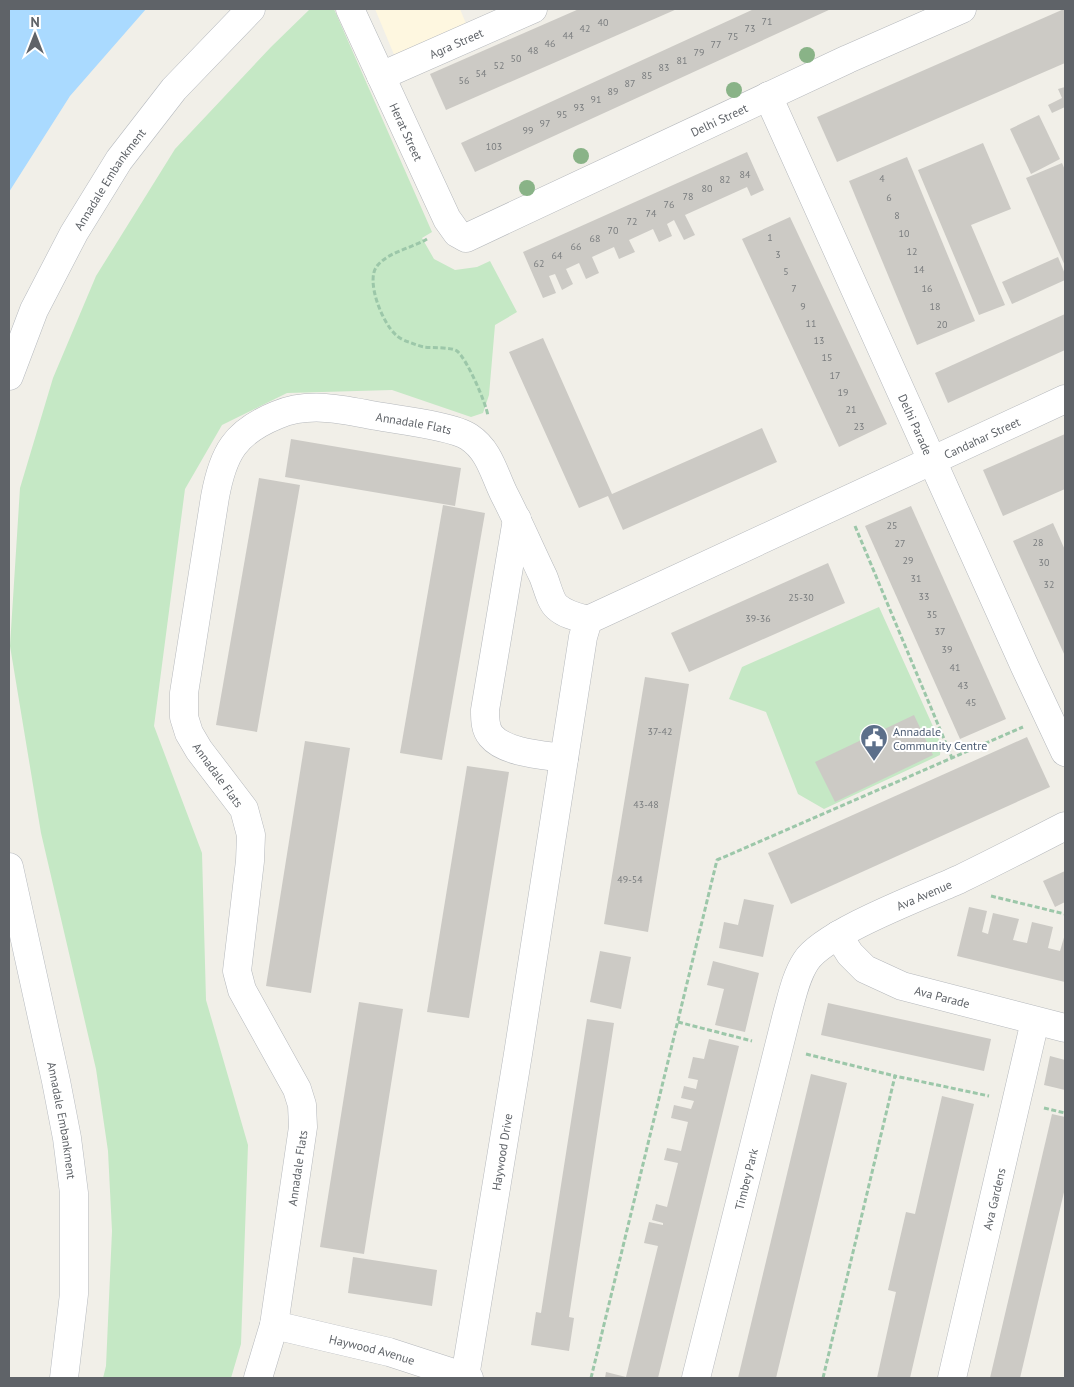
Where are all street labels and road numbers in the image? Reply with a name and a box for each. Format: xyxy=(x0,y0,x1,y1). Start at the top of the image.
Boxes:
street label: Agra Street xyxy=(427,25,485,61)
street label: Herat Street xyxy=(387,100,426,163)
street label: Delhi Street xyxy=(688,100,750,139)
street label: Annadale Embankment xyxy=(70,125,148,232)
street label: Delhi Parade xyxy=(896,391,936,457)
street label: Annadale Flats xyxy=(375,408,453,437)
street label: Candahar Street xyxy=(941,413,1022,462)
street label: Annadale Flats xyxy=(190,740,246,810)
street label: Ava Avenue xyxy=(894,876,954,913)
street label: Ava Parade xyxy=(913,982,971,1011)
street label: Annadale Embankment xyxy=(44,1060,80,1180)
street label: Haywood Drive xyxy=(489,1112,515,1192)
street label: Annadale Flats xyxy=(284,1129,310,1207)
street label: Timbey Park xyxy=(731,1147,761,1211)
street label: Ava Gardens xyxy=(979,1166,1008,1231)
street label: Haywood Avenue xyxy=(328,1331,417,1367)

